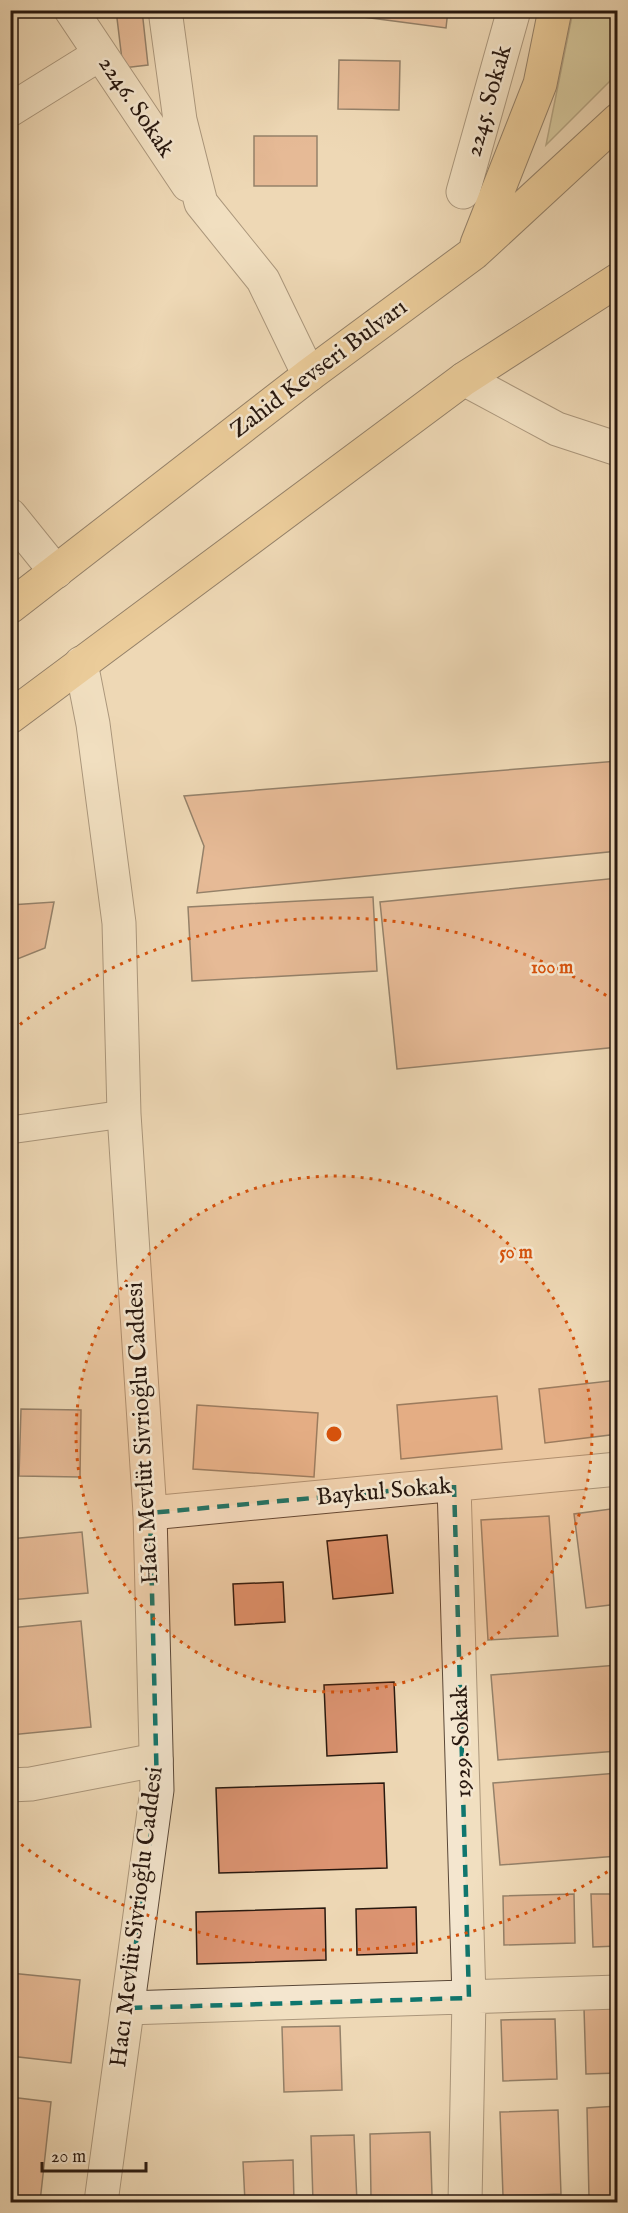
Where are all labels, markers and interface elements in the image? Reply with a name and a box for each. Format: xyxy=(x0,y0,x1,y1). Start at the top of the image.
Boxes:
street label: 2245. Sokak xyxy=(458,42,520,160)
street label: 2246. Sokak xyxy=(91,50,181,164)
street label: Zahid Kevseri Bulvarı xyxy=(224,292,414,446)
text: 100 m xyxy=(531,957,573,980)
text: 50 m xyxy=(499,1242,533,1265)
street label: Hacı Mevlüt Sivrioğlu Caddesi xyxy=(120,1281,166,1585)
centre of rings xyxy=(324,1424,344,1444)
street label: Baykul Sokak xyxy=(315,1471,453,1513)
street label: 1929. Sokak xyxy=(445,1685,479,1799)
street label: Hacı Mevlüt Sivrioğlu Caddesi xyxy=(103,1765,171,2069)
scale bar xyxy=(42,2135,146,2173)
text: 20 m xyxy=(51,2146,86,2169)

